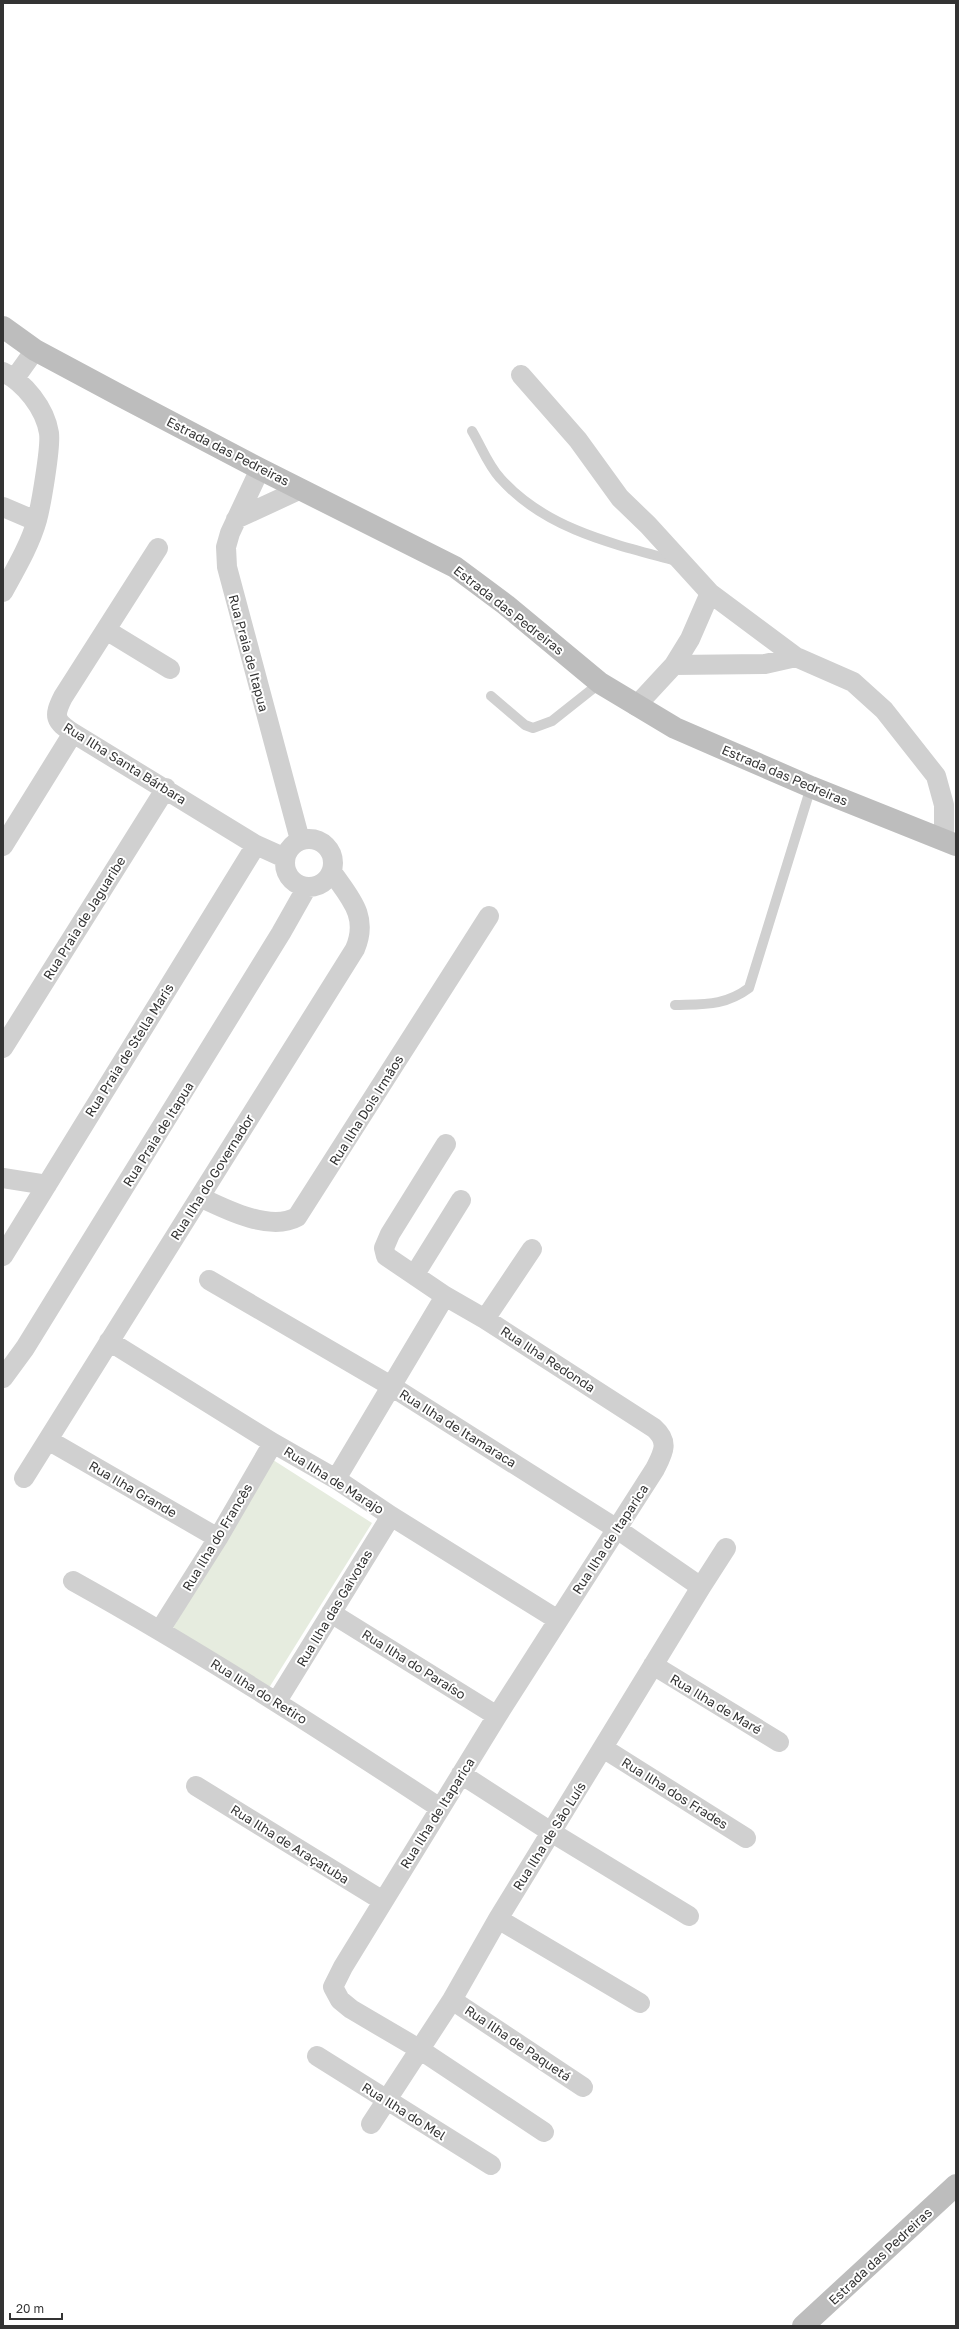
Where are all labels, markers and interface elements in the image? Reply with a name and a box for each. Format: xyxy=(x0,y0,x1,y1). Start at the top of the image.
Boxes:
street label: Estrada das Pedreiras xyxy=(164,413,292,489)
street label: Estrada das Pedreiras xyxy=(451,562,567,658)
street label: Rua Praia de Itapua xyxy=(226,593,272,713)
street label: Rua Ilha Santa Bárbara xyxy=(61,719,189,807)
street label: Estrada das Pedreiras xyxy=(720,741,851,809)
street label: Rua Praia de Jaguaribe xyxy=(39,853,129,983)
street label: Rua Praia de Stella Maris xyxy=(81,980,177,1120)
street label: Rua Ilha Dois Irmãos xyxy=(326,1052,407,1168)
street label: Rua Praia de Itapua xyxy=(119,1079,197,1189)
street label: Rua Ilha do Governador xyxy=(167,1111,257,1243)
street label: Rua Ilha Redonda xyxy=(498,1323,598,1395)
street label: Rua Ilha de Itamaraca xyxy=(397,1385,519,1471)
street label: Rua Ilha de Marajo xyxy=(281,1443,387,1517)
street label: Rua Ilha Grande xyxy=(86,1457,180,1521)
street label: Rua Ilha do Francês xyxy=(179,1480,255,1594)
street label: Rua Ilha de Itaparica xyxy=(569,1481,651,1597)
street label: Rua Ilha das Gaivotas xyxy=(293,1547,375,1669)
street label: Rua Ilha do Paraíso xyxy=(359,1626,469,1702)
street label: Rua Ilha do Retiro xyxy=(208,1655,310,1727)
street label: Rua Ilha de Maré xyxy=(667,1670,765,1738)
street label: Rua Ilha dos Frades xyxy=(619,1754,731,1832)
street label: Rua Ilha de Itaparica xyxy=(396,1755,478,1871)
street label: Rua Ilha de São Luís xyxy=(509,1779,589,1893)
street label: Rua Ilha de Araçatuba xyxy=(228,1801,352,1887)
street label: Rua Ilha de Paquetá xyxy=(462,2002,574,2084)
street label: Rua Ilha do Mel xyxy=(359,2079,449,2143)
street label: Estrada das Pedreiras xyxy=(825,2204,935,2308)
scale bar xyxy=(10,2295,62,2321)
text: 20 m xyxy=(16,2301,44,2316)

